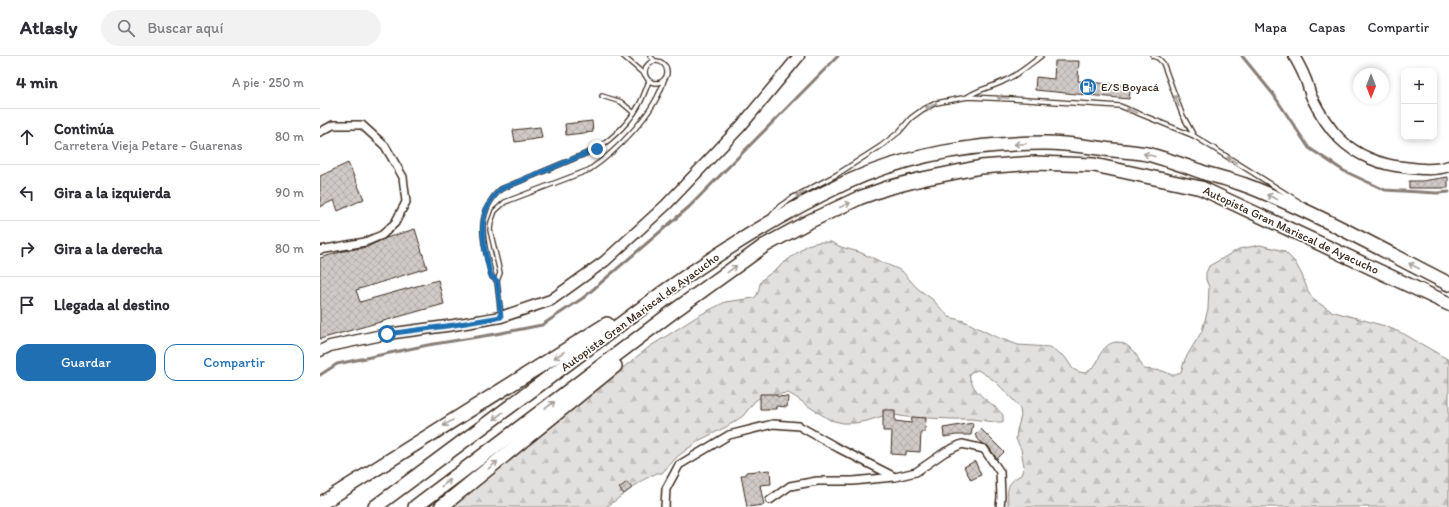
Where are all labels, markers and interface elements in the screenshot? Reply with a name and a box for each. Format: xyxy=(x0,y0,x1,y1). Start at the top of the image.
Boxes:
search box xyxy=(101,10,381,46)
text: Atlasly xyxy=(20,16,77,39)
icon: search xyxy=(115,17,137,39)
text: Buscar aquí xyxy=(147,19,223,37)
text: Mapa xyxy=(1254,19,1287,36)
text: Capas xyxy=(1309,19,1346,36)
text: Compartir xyxy=(1368,19,1429,36)
north arrow xyxy=(1353,68,1389,104)
map controls xyxy=(1401,68,1437,140)
button: + xyxy=(1401,68,1437,104)
text: 4 min xyxy=(16,72,58,92)
text: A pie · 250 m xyxy=(232,75,304,90)
fuel station icon: E/S Boyacá xyxy=(1078,77,1098,97)
place label: E/S Boyacá xyxy=(1101,80,1160,94)
one-way arrow xyxy=(997,94,1010,102)
one-way arrow xyxy=(1173,95,1181,107)
one-way arrow xyxy=(925,103,937,110)
button: − xyxy=(1401,104,1437,140)
one-way arrow xyxy=(1126,106,1138,114)
text: Continúa xyxy=(54,120,114,138)
icon: ahead xyxy=(16,126,38,148)
text: 80 m xyxy=(275,129,304,144)
text: Carretera Vieja Petare - Guarenas xyxy=(54,138,243,153)
route end xyxy=(588,140,606,158)
one-way arrow xyxy=(1014,140,1027,148)
one-way arrow xyxy=(1143,151,1156,159)
one-way arrow xyxy=(1227,156,1238,164)
icon: left xyxy=(16,182,38,204)
street label: Autopista Gran Mariscal de Ayacucho xyxy=(1201,183,1381,277)
text: Gira a la izquierda xyxy=(54,184,171,202)
text: 90 m xyxy=(275,185,304,200)
one-way arrow xyxy=(795,191,807,198)
one-way arrow xyxy=(1267,193,1279,200)
one-way arrow xyxy=(839,201,851,208)
icon: right xyxy=(16,238,38,260)
text: Gira a la derecha xyxy=(54,240,163,258)
text: 80 m xyxy=(275,241,304,256)
street label: Autopista Gran Mariscal de Ayacucho xyxy=(558,250,722,374)
one-way arrow xyxy=(1409,262,1421,269)
one-way arrow xyxy=(727,265,738,273)
icon: arrive xyxy=(16,294,38,316)
text: Llegada al destino xyxy=(54,296,170,314)
route start xyxy=(378,325,396,343)
button: Guardar xyxy=(16,344,156,381)
button: Compartir xyxy=(164,344,304,381)
one-way arrow xyxy=(554,351,565,359)
one-way arrow xyxy=(544,401,555,409)
one-way arrow xyxy=(492,412,503,420)
one-way arrow xyxy=(442,420,454,428)
one-way arrow xyxy=(487,461,498,469)
one-way arrow xyxy=(440,479,451,488)

